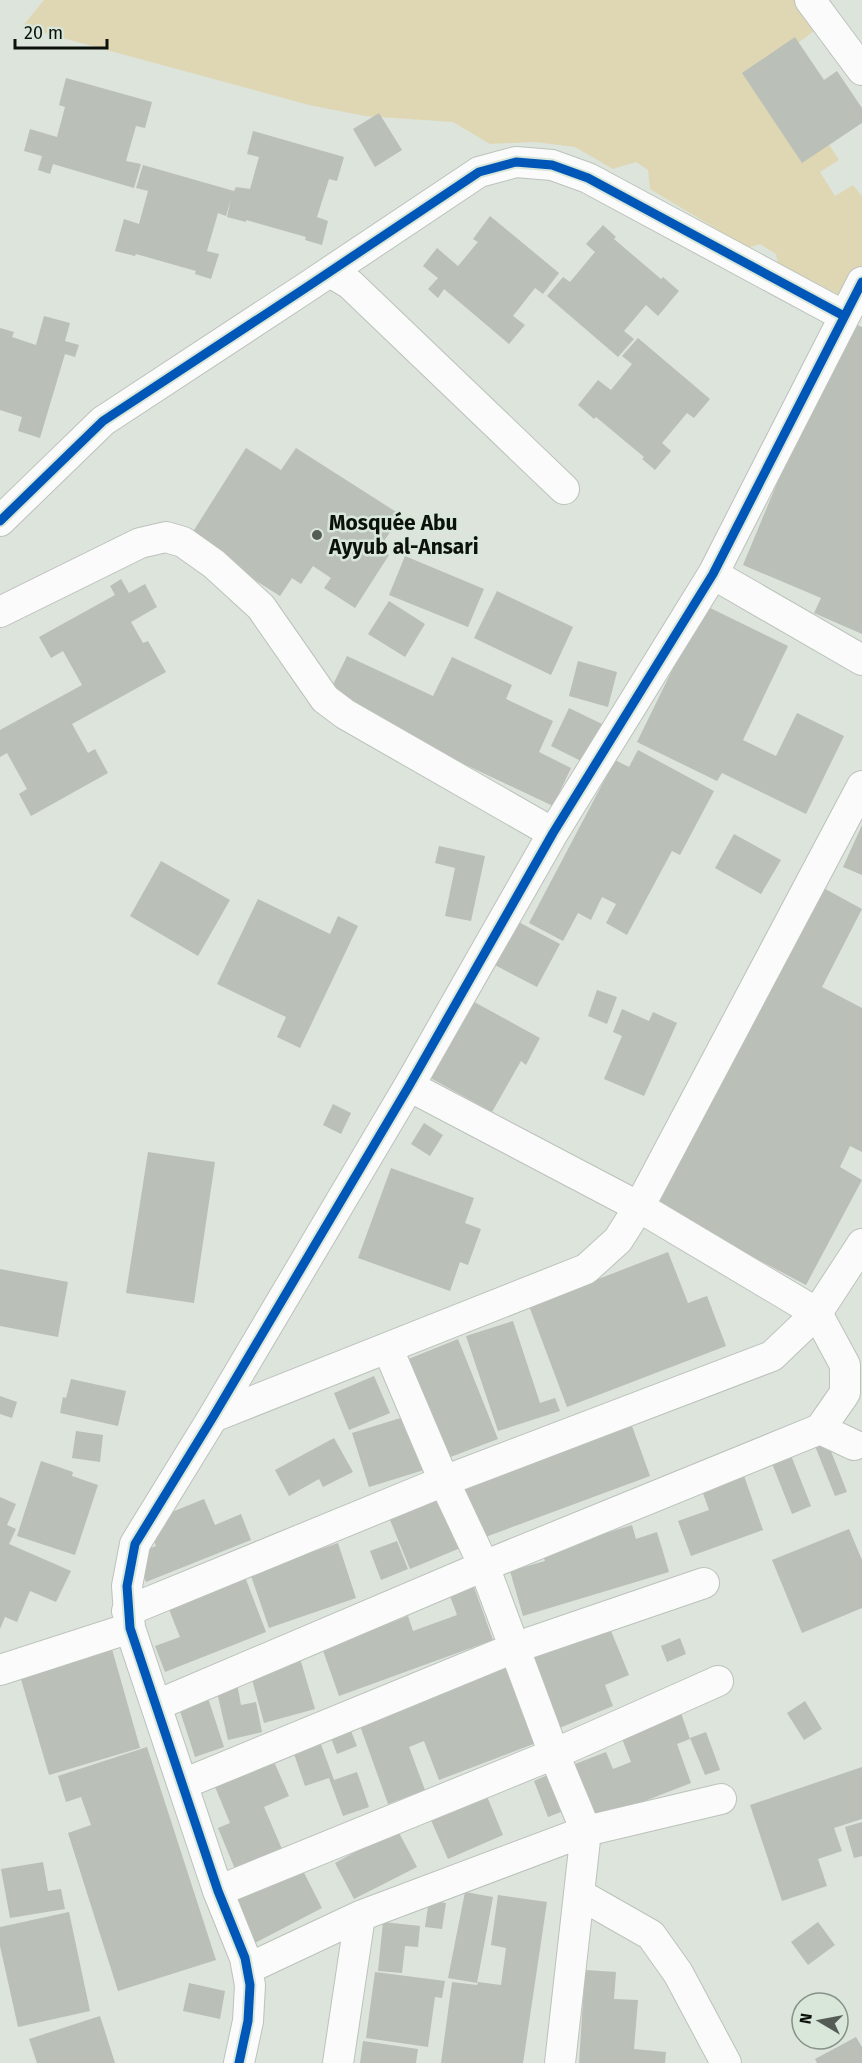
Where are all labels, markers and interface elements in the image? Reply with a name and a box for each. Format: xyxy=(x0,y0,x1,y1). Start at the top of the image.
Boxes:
scale bar xyxy=(15,12,106,50)
text: 20 m xyxy=(24,22,63,44)
place label: Mosquée Abu Ayyub al-Ansari xyxy=(328,510,479,560)
marker: Mosquée Abu Ayyub al-Ansari xyxy=(310,528,324,542)
north arrow xyxy=(790,1991,850,2051)
text: N xyxy=(795,2012,816,2025)

